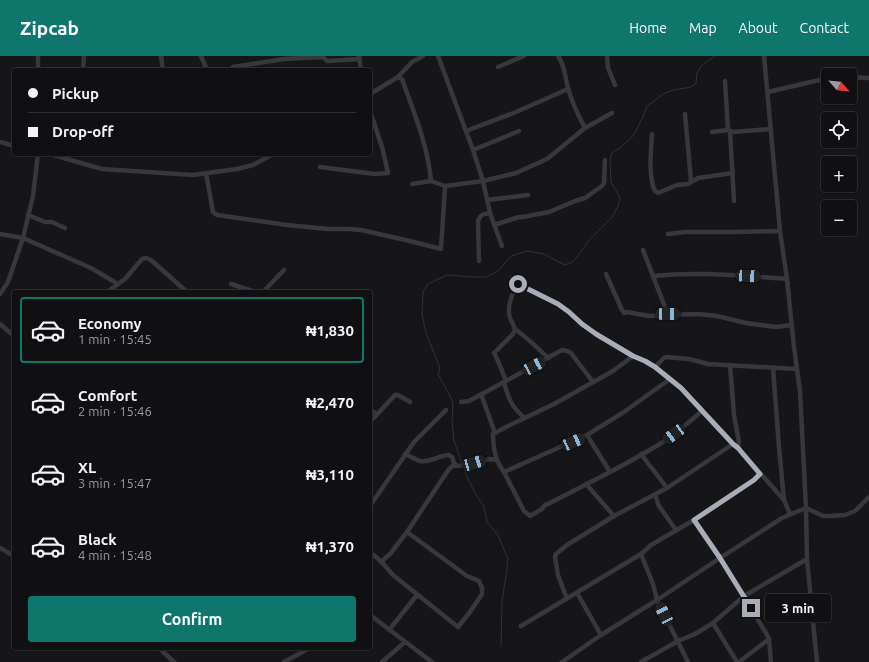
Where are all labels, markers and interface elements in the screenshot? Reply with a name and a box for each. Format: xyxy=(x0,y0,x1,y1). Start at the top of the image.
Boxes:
text: Zipcab xyxy=(20,17,79,39)
text: Home xyxy=(629,20,667,36)
text: Map xyxy=(689,20,717,36)
text: About xyxy=(739,20,778,36)
text: Contact xyxy=(800,20,849,36)
north arrow xyxy=(821,68,857,104)
map controls xyxy=(821,68,857,236)
text: Pickup xyxy=(52,85,99,102)
button: locate xyxy=(821,112,857,148)
text: Drop-off xyxy=(52,123,114,140)
button: + xyxy=(821,156,857,192)
button: − xyxy=(821,200,857,236)
car xyxy=(736,269,760,283)
route start xyxy=(509,275,527,293)
car xyxy=(656,308,680,320)
icon: car xyxy=(30,312,66,348)
text: Economy xyxy=(78,315,142,332)
text: ₦1,830 xyxy=(306,322,354,339)
text: 1 min · 15:45 xyxy=(78,332,152,346)
car xyxy=(521,355,547,377)
icon: car xyxy=(30,384,66,420)
text: Comfort xyxy=(78,387,137,404)
text: ₦2,470 xyxy=(306,394,354,411)
text: 2 min · 15:46 xyxy=(78,404,152,418)
car xyxy=(661,422,687,446)
car xyxy=(560,432,586,452)
car xyxy=(461,454,487,472)
icon: car xyxy=(30,456,66,492)
text: XL xyxy=(78,459,96,476)
text: ₦3,110 xyxy=(306,466,354,483)
text: 3 min · 15:47 xyxy=(78,476,152,490)
icon: car xyxy=(30,528,66,564)
text: Black xyxy=(78,531,117,548)
text: ₦1,370 xyxy=(306,538,354,555)
text: 4 min · 15:48 xyxy=(78,548,152,562)
callout: 3 min xyxy=(765,594,831,622)
button: Confirm xyxy=(28,596,356,642)
route end xyxy=(742,599,760,617)
car xyxy=(653,601,675,627)
text: 3 min xyxy=(782,601,814,615)

